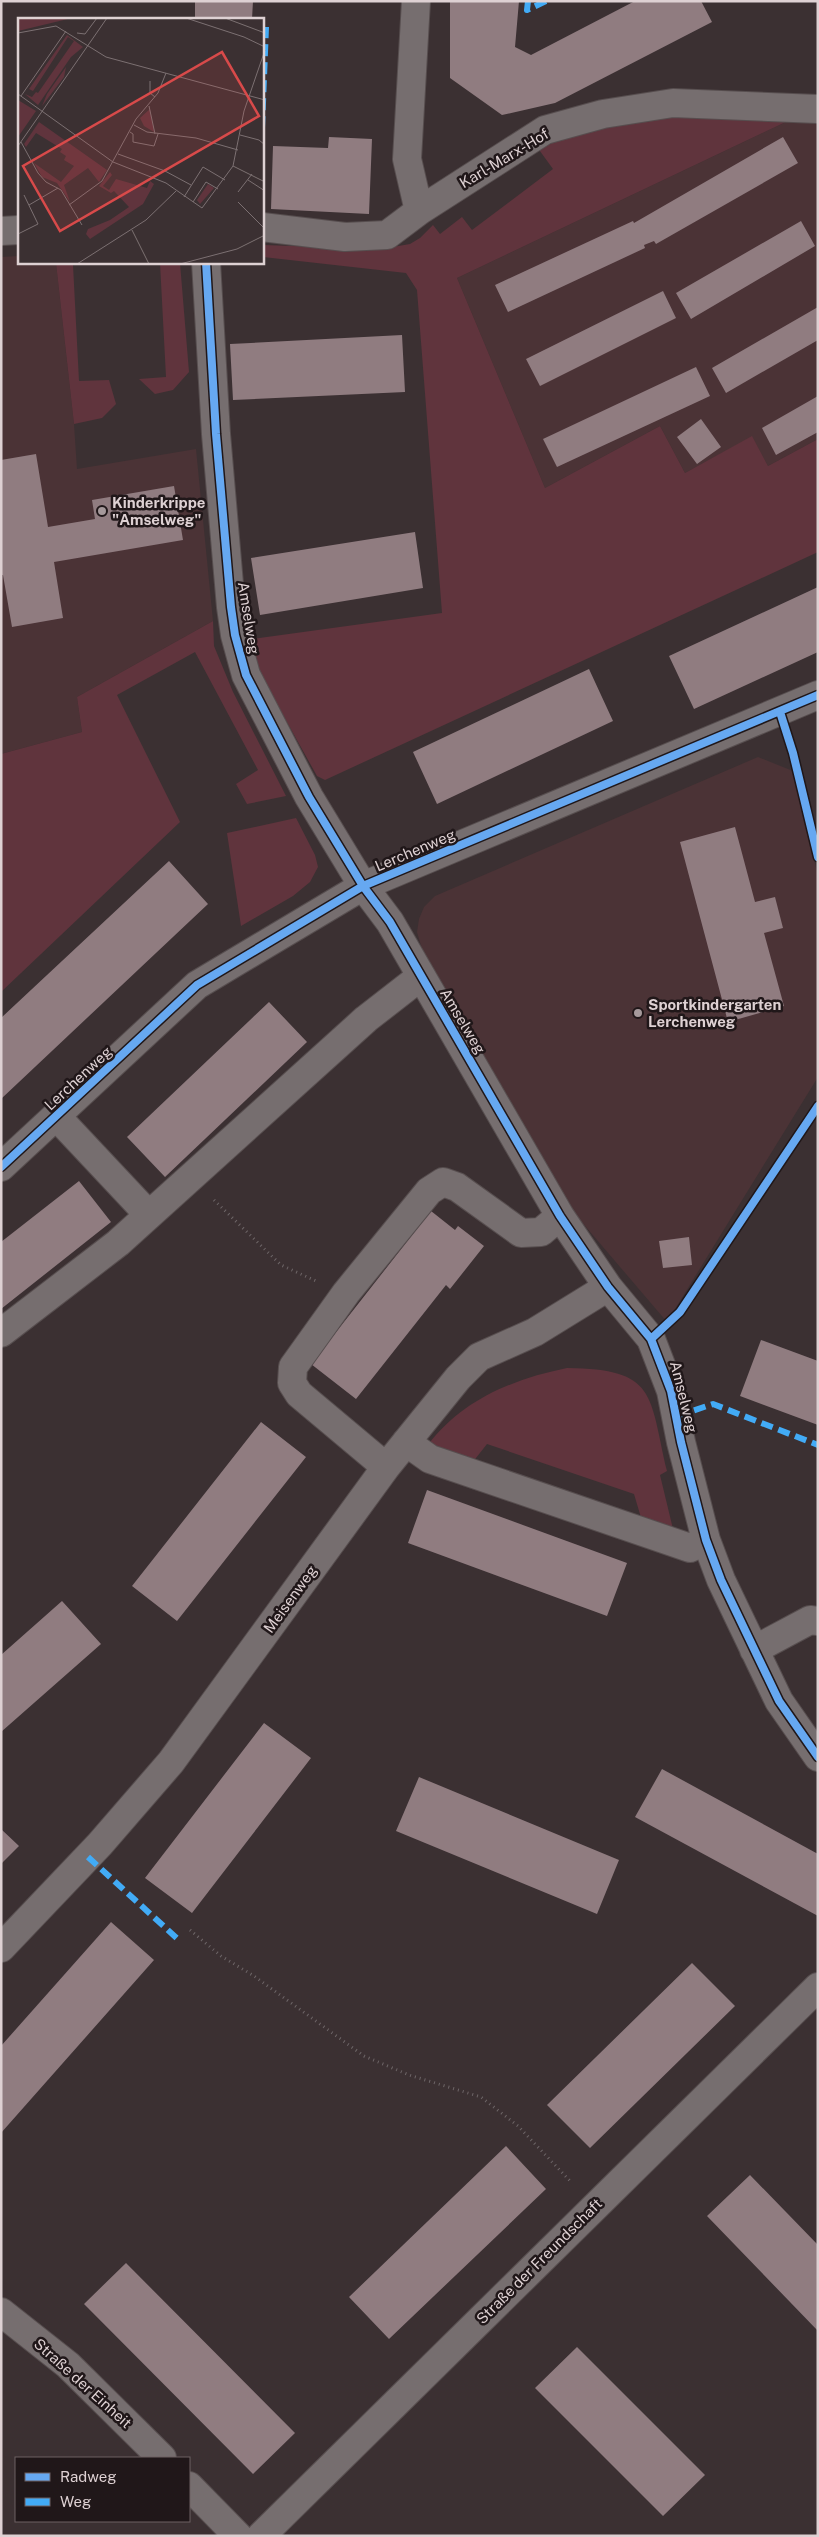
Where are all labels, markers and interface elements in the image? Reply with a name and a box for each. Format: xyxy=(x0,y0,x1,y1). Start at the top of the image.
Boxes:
inset map xyxy=(18,18,264,264)
street label: Karl-Marx-Hof xyxy=(456,125,552,191)
place label: Kinderkrippe "Amselweg" xyxy=(112,494,205,528)
marker: Kinderkrippe "Amselweg" xyxy=(96,505,108,517)
street label: Amselweg xyxy=(235,581,263,655)
street label: Lerchenweg xyxy=(372,825,458,875)
street label: Amselweg xyxy=(437,985,489,1057)
place label: Sportkindergarten Lerchenweg xyxy=(648,996,781,1030)
marker: Sportkindergarten Lerchenweg xyxy=(632,1007,644,1019)
street label: Lerchenweg xyxy=(41,1043,115,1113)
street label: Amselweg xyxy=(667,1359,701,1435)
street label: Meisenweg xyxy=(260,1562,320,1636)
street label: Straße der Freundschaft xyxy=(473,2195,605,2327)
street label: Straße der Einheit xyxy=(31,2335,135,2431)
legend xyxy=(15,2457,190,2522)
text: Radweg xyxy=(60,2468,117,2485)
text: Weg xyxy=(60,2493,91,2510)

